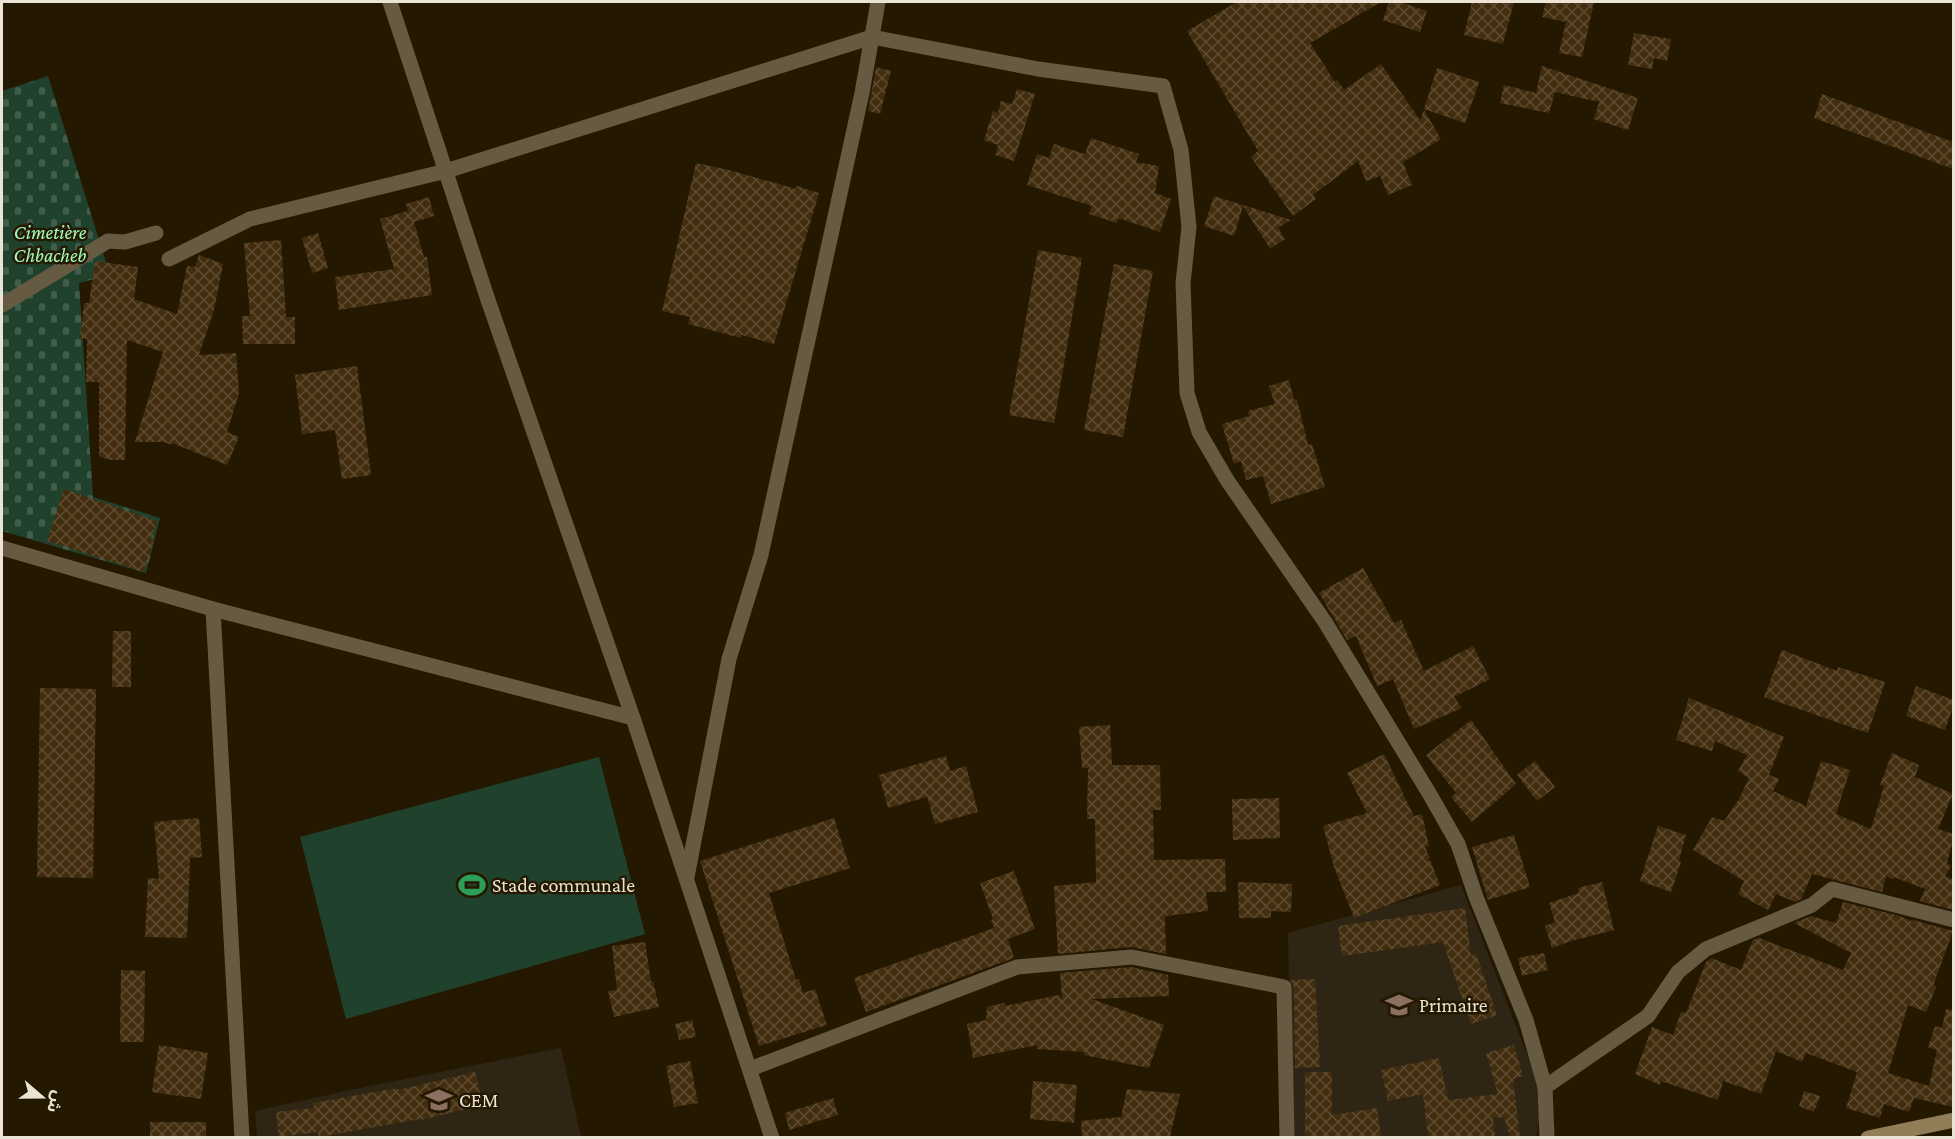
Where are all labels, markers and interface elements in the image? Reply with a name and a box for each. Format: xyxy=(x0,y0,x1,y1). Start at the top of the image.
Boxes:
park label: Cimetière Chbacheb xyxy=(14,221,87,266)
sports icon: Stade communale xyxy=(457,870,487,900)
place label: Stade communale xyxy=(492,874,635,896)
school or university icon: Primaire xyxy=(1384,990,1414,1020)
place label: Primaire xyxy=(1419,994,1488,1016)
north arrow xyxy=(12,1067,72,1127)
school or university icon: CEM xyxy=(424,1085,454,1115)
text: ش xyxy=(43,1088,67,1115)
place label: CEM xyxy=(459,1089,498,1111)

